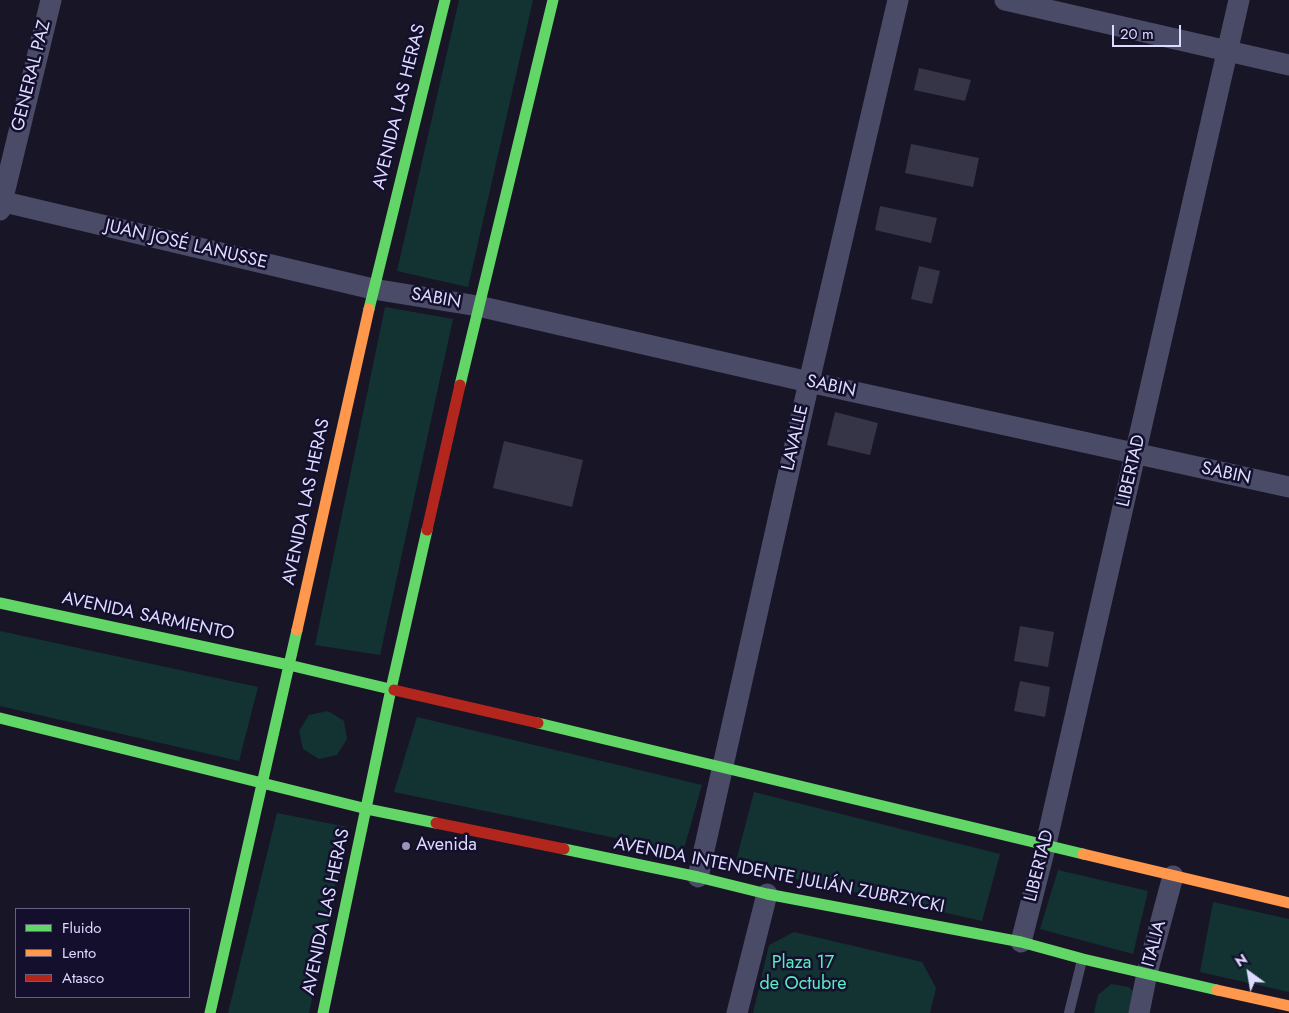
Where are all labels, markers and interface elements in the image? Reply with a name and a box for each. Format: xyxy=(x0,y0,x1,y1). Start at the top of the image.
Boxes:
scale bar xyxy=(1114,15,1183,47)
street label: GENERAL PAZ xyxy=(8,18,56,134)
street label: AVENIDA LAS HERAS xyxy=(369,22,431,192)
text: 20 m xyxy=(1120,23,1154,45)
street label: JUAN JOSÉ LANUSSE xyxy=(103,216,269,274)
street label: SABIN xyxy=(409,284,463,314)
street label: SABIN xyxy=(804,371,858,403)
street label: LAVALLE xyxy=(778,403,814,473)
street label: AVENIDA LAS HERAS xyxy=(279,417,335,587)
street label: LIBERTAD xyxy=(1113,433,1151,509)
street label: SABIN xyxy=(1199,458,1253,490)
street label: AVENIDA SARMIENTO xyxy=(60,588,236,646)
street label: AVENIDA LAS HERAS xyxy=(299,827,355,997)
street label: LIBERTAD xyxy=(1021,828,1059,904)
street label: AVENIDA INTENDENTE JULIÁN ZUBRZYCKI xyxy=(612,833,946,919)
place label: Avenida xyxy=(416,835,477,857)
marker: Avenida xyxy=(400,840,412,852)
legend xyxy=(15,908,190,998)
text: Fluido xyxy=(62,917,101,939)
street label: ITALIA xyxy=(1138,918,1172,970)
text: Lento xyxy=(62,942,96,964)
north arrow xyxy=(1224,948,1274,998)
text: N xyxy=(1231,949,1251,972)
park label: Plaza 17 de Octubre xyxy=(760,953,846,996)
text: Atasco xyxy=(62,967,104,989)

